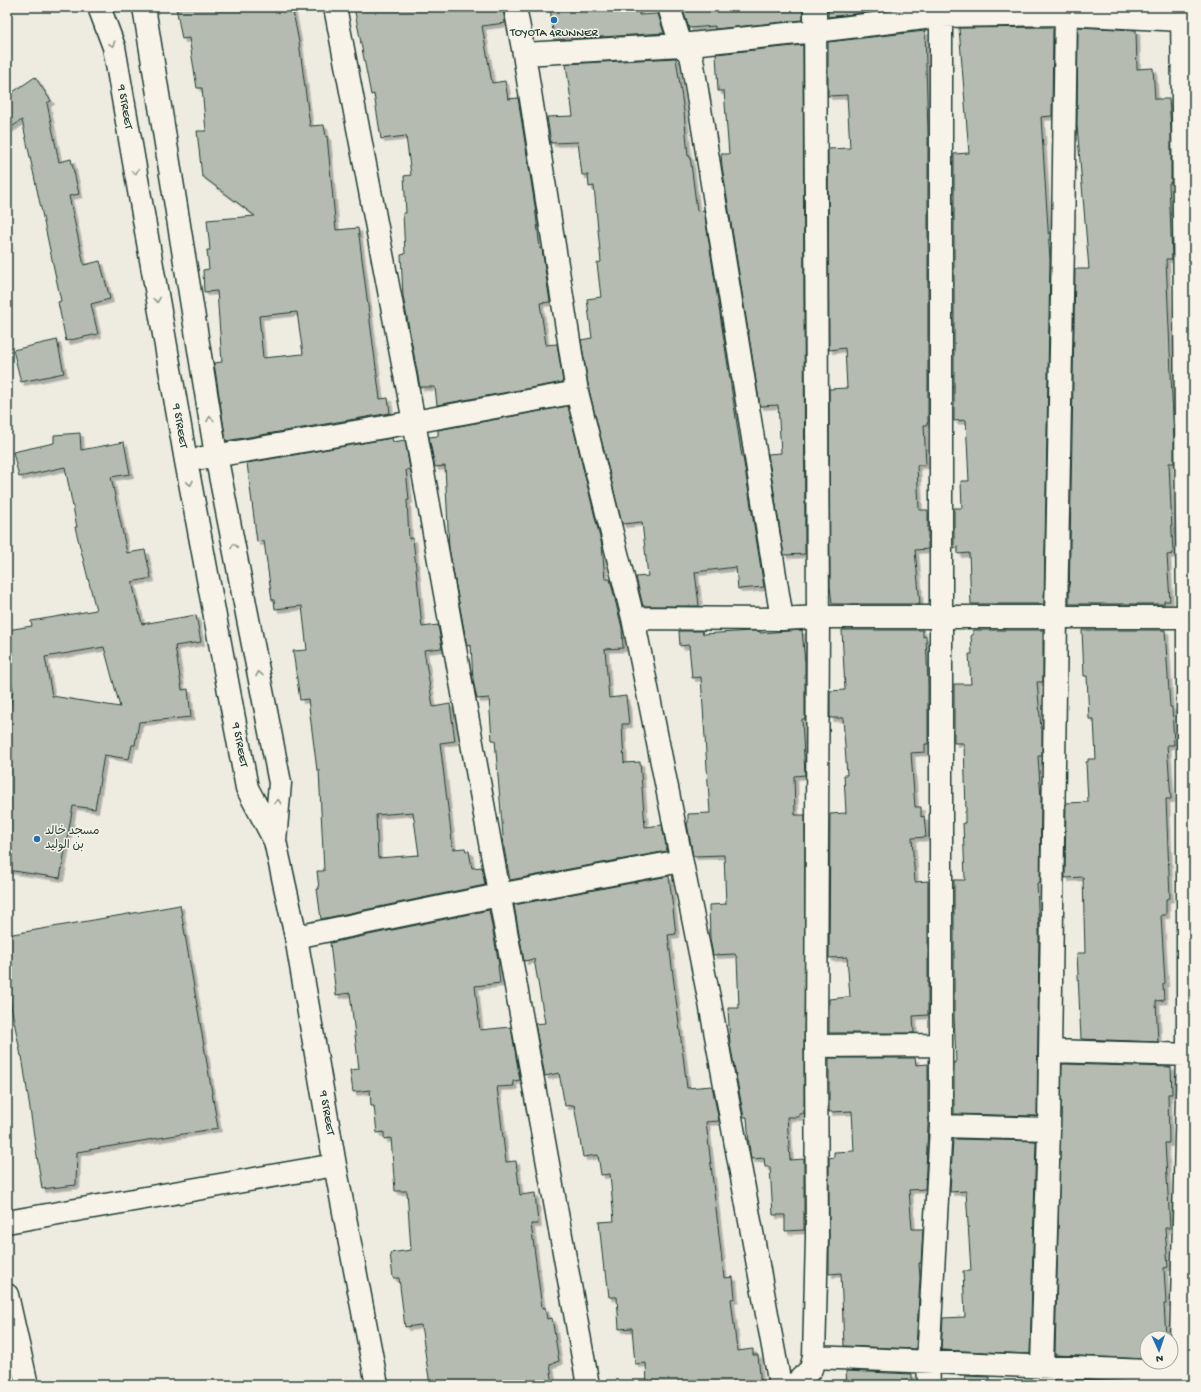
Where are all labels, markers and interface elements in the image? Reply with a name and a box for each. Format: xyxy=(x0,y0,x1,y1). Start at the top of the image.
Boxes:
marker: TOYOTA 4RUNNER xyxy=(549,15,559,25)
place label: TOYOTA 4RUNNER xyxy=(509,27,598,41)
one-way arrow xyxy=(107,40,116,47)
street label: 9 STREET xyxy=(113,83,135,132)
one-way arrow xyxy=(130,168,139,175)
one-way arrow xyxy=(153,297,161,303)
street label: 9 STREET xyxy=(168,402,190,451)
one-way arrow xyxy=(206,415,215,422)
one-way arrow xyxy=(185,480,193,486)
one-way arrow xyxy=(230,543,238,549)
one-way arrow xyxy=(255,671,263,677)
street label: 9 STREET xyxy=(228,721,250,770)
one-way arrow xyxy=(274,799,283,805)
place label: مسجد خالد بن الوليد xyxy=(45,824,100,853)
marker: مسجد خالد بن الوليد xyxy=(32,834,42,844)
street label: 9 STREET xyxy=(315,1089,337,1138)
north arrow xyxy=(1139,1330,1179,1370)
text: N xyxy=(1156,1352,1163,1364)

